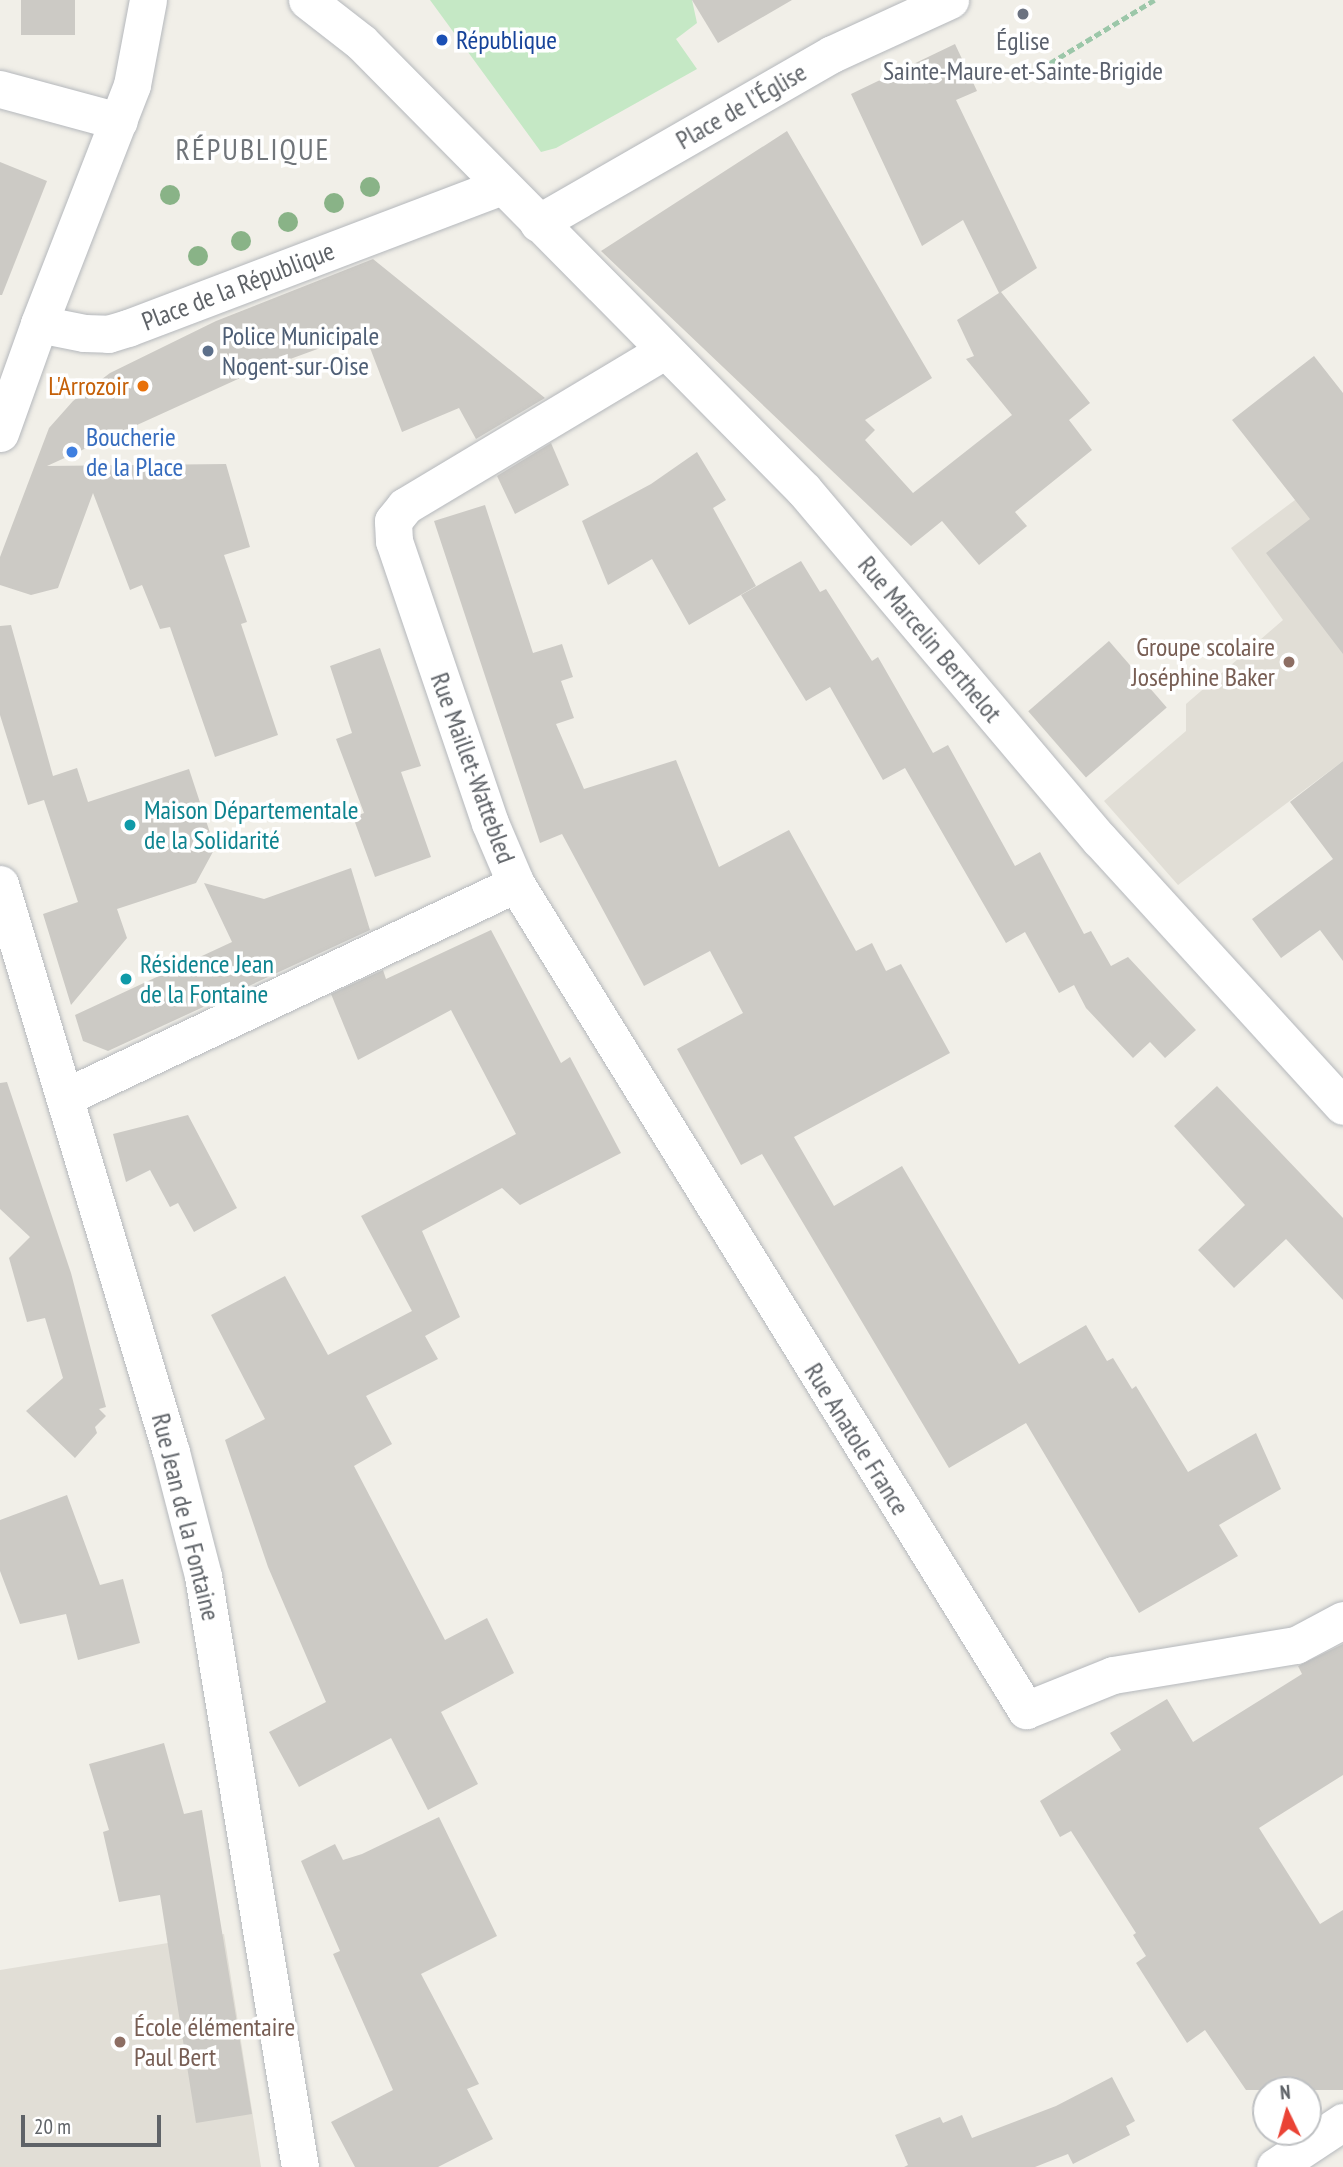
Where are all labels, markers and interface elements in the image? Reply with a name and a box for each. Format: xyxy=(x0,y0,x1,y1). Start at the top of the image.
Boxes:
marker: Église Sainte-Maure-et-Sainte-Brigide xyxy=(1015,6,1031,22)
place label: République xyxy=(456,24,557,56)
place label: Église Sainte-Maure-et-Sainte-Brigide xyxy=(883,25,1163,86)
marker: République xyxy=(434,32,450,48)
street label: Place de l'Église xyxy=(670,56,812,156)
district label: RÉPUBLIQUE xyxy=(177,131,329,167)
street label: Place de la République xyxy=(137,235,339,337)
place label: Police Municipale Nogent-sur-Oise xyxy=(222,320,379,382)
marker: Police Municipale Nogent-sur-Oise xyxy=(200,343,216,359)
place label: L'Arrozoir xyxy=(48,370,129,402)
marker: L'Arrozoir xyxy=(135,378,151,394)
place label: Boucherie de la Place xyxy=(86,421,183,482)
marker: Boucherie de la Place xyxy=(64,444,80,460)
street label: Rue Marcelin Berthelot xyxy=(852,550,1008,728)
place label: Groupe scolaire Joséphine Baker xyxy=(1132,631,1275,692)
marker: Groupe scolaire Joséphine Baker xyxy=(1281,654,1297,670)
street label: Rue Maillet-Wattebled xyxy=(424,668,522,868)
place label: Maison Départementale de la Solidarité xyxy=(144,794,358,856)
marker: Maison Départementale de la Solidarité xyxy=(122,817,138,833)
place label: Résidence Jean de la Fontaine xyxy=(140,948,274,1010)
marker: Résidence Jean de la Fontaine xyxy=(118,971,134,987)
street label: Rue Anatole France xyxy=(798,1357,916,1521)
street label: Rue Jean de la Fontaine xyxy=(145,1410,227,1624)
place label: École élémentaire Paul Bert xyxy=(134,2011,295,2072)
marker: École élémentaire Paul Bert xyxy=(112,2034,128,2050)
north arrow xyxy=(1252,2076,1322,2146)
text: N xyxy=(1279,2080,1291,2104)
scale bar xyxy=(24,2100,164,2144)
text: 20 m xyxy=(34,2113,71,2140)

